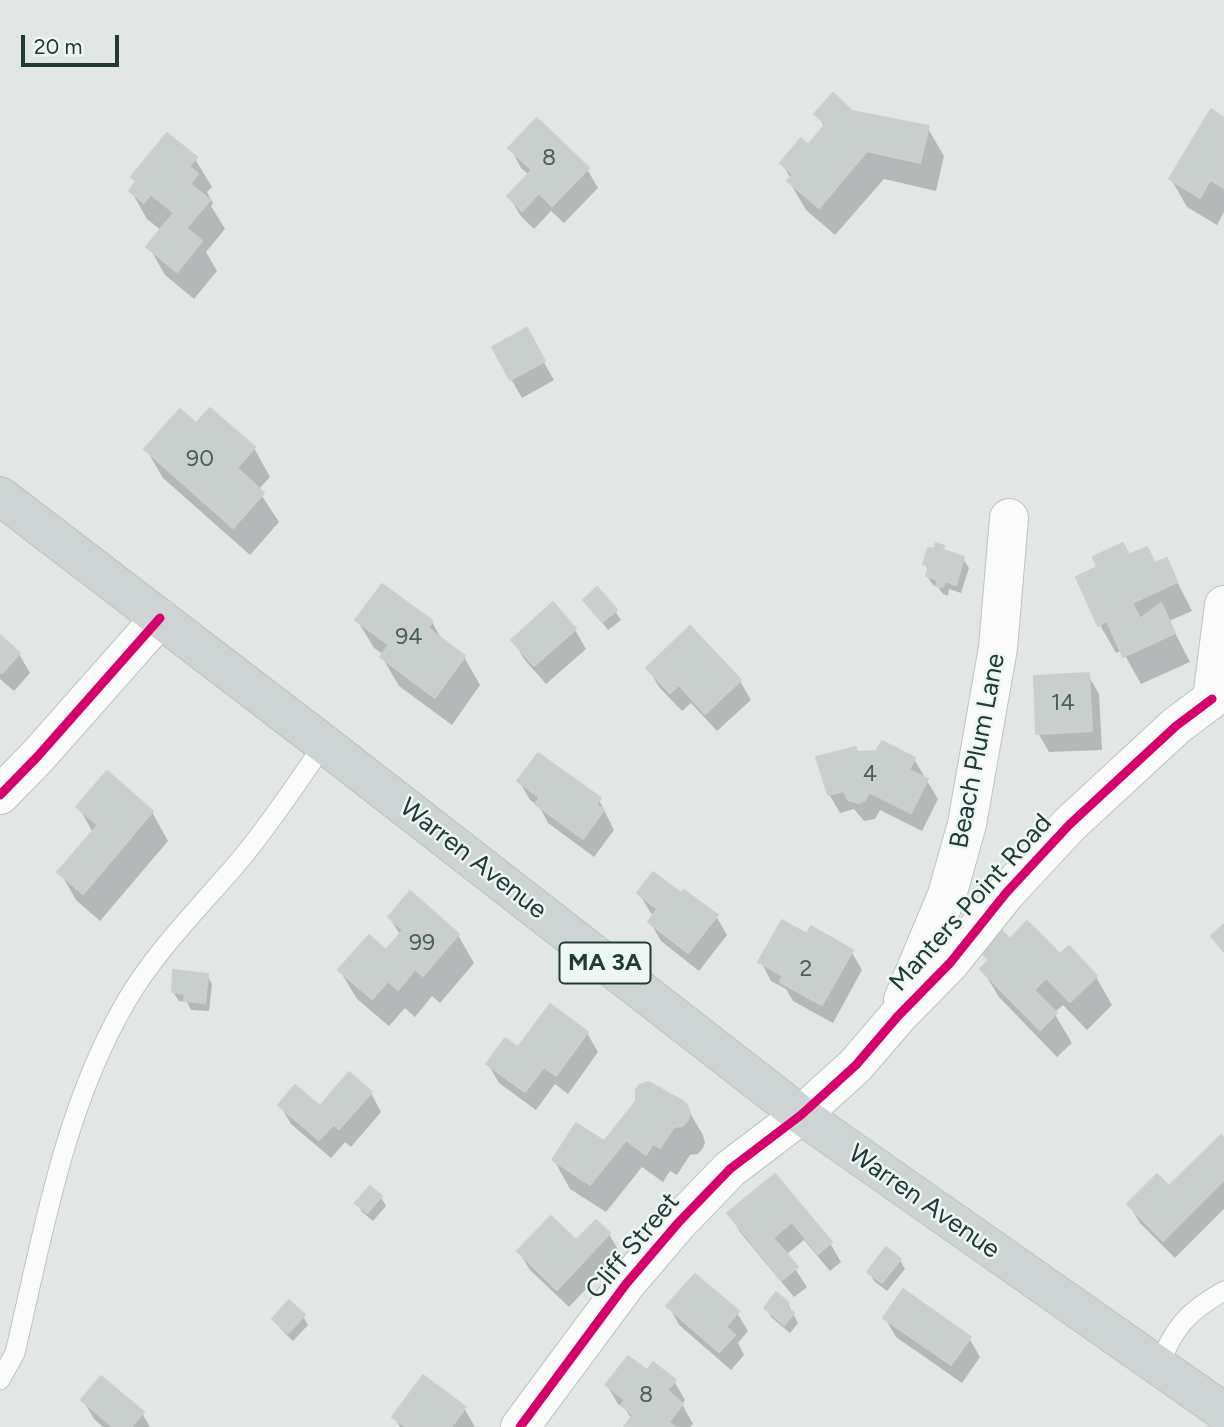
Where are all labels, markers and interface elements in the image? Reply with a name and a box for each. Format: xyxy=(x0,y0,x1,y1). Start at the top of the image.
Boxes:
scale bar xyxy=(24,21,122,65)
text: 20 m xyxy=(34,34,82,59)
house number: 8 xyxy=(542,144,556,172)
house number: 90 xyxy=(186,445,214,473)
house number: 94 xyxy=(395,623,423,651)
street label: Beach Plum Lane xyxy=(944,651,1012,851)
house number: 14 xyxy=(1051,689,1075,717)
house number: 4 xyxy=(863,760,877,788)
street label: Warren Avenue xyxy=(393,792,553,926)
street label: Manters Point Road xyxy=(883,808,1059,998)
house number: 99 xyxy=(409,929,435,957)
road number: MA 3A xyxy=(560,943,650,984)
house number: 2 xyxy=(800,955,812,983)
street label: Warren Avenue xyxy=(842,1138,1006,1266)
street label: Cliff Street xyxy=(580,1187,686,1305)
house number: 8 xyxy=(639,1381,653,1409)

